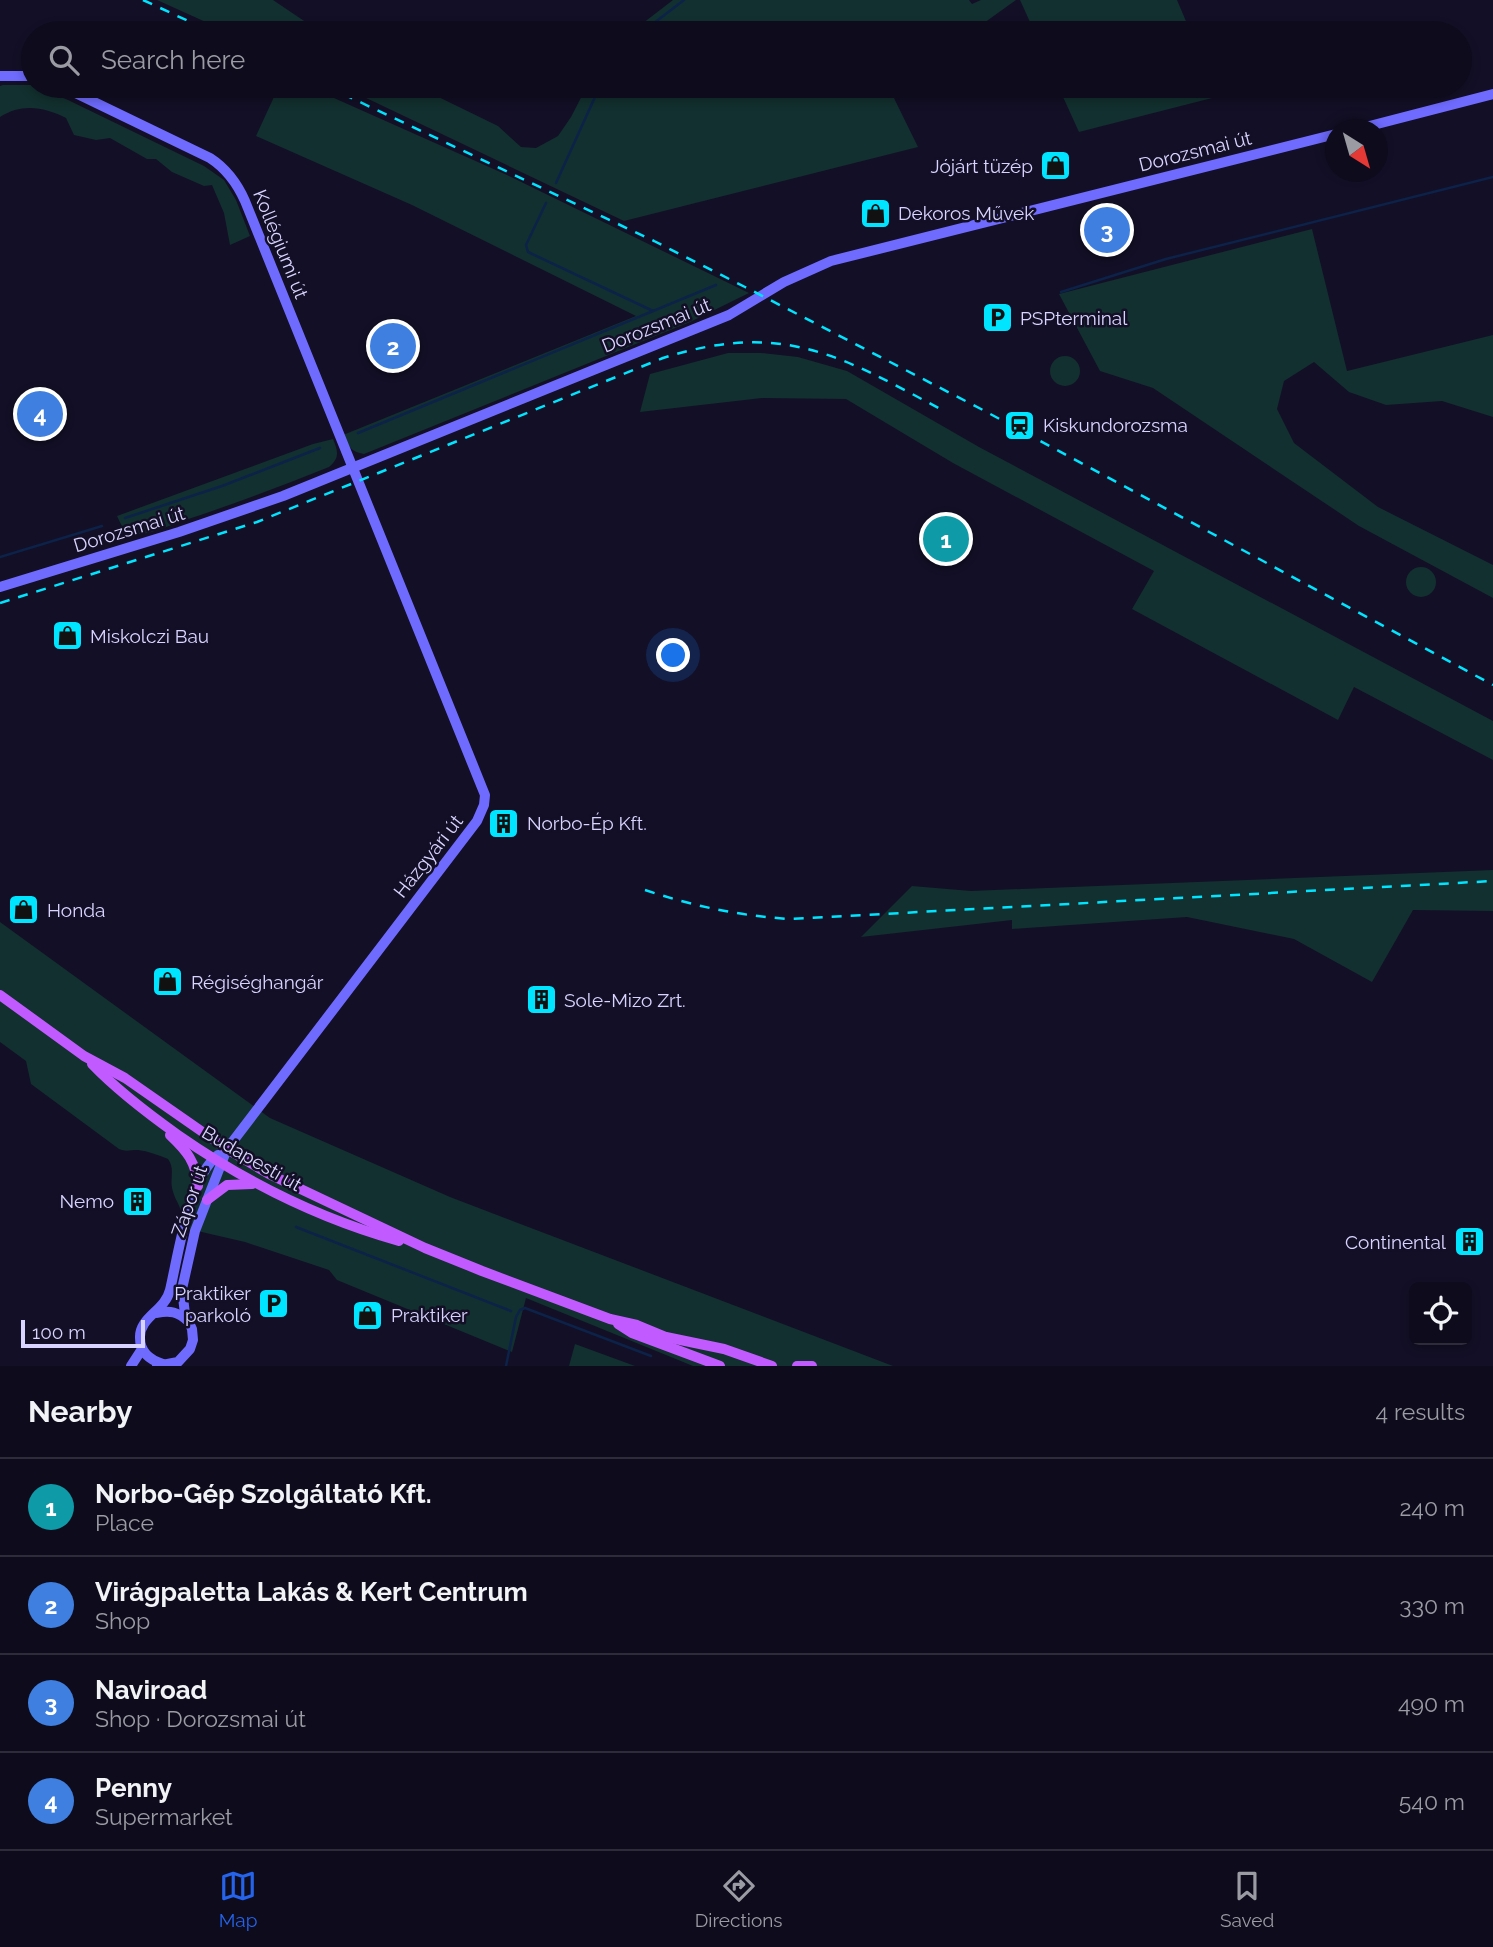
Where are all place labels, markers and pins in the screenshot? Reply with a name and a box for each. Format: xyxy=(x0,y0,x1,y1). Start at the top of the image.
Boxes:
shop icon: Jójárt tüzép xyxy=(1039,149,1073,183)
place label: Jójárt tüzép xyxy=(931,155,1033,177)
shop icon: Dekoros Művek xyxy=(858,196,892,230)
place label: Dekoros Művek xyxy=(898,202,1034,224)
pin: 3 xyxy=(1084,204,1130,256)
parking icon: PSPterminal xyxy=(980,301,1014,335)
place label: PSPterminal xyxy=(1020,307,1128,329)
pin: 2 xyxy=(370,320,416,372)
pin: 4 xyxy=(17,388,63,440)
station icon: Kiskundorozsma xyxy=(1003,408,1037,442)
place label: Kiskundorozsma xyxy=(1043,414,1188,436)
pin: 1 xyxy=(923,513,969,565)
shop icon: Miskolczi Bau xyxy=(50,619,84,653)
place label: Miskolczi Bau xyxy=(90,625,209,647)
building icon: Norbo-Ép Kft. xyxy=(487,806,521,840)
place label: Norbo-Ép Kft. xyxy=(527,812,647,834)
shop icon: Honda xyxy=(7,893,41,927)
place label: Honda xyxy=(47,899,105,921)
shop icon: Régiséghangár xyxy=(151,965,185,999)
place label: Régiséghangár xyxy=(191,971,324,993)
building icon: Sole-Mizo Zrt. xyxy=(524,983,558,1017)
place label: Sole-Mizo Zrt. xyxy=(564,989,686,1011)
building icon: Nemo xyxy=(120,1184,154,1218)
place label: Nemo xyxy=(60,1190,114,1212)
building icon: Continental xyxy=(1452,1225,1486,1259)
place label: Continental xyxy=(1345,1231,1447,1253)
place label: Praktiker parkoló xyxy=(174,1282,251,1326)
parking icon: Praktiker parkoló xyxy=(257,1287,291,1321)
shop icon: Praktiker xyxy=(351,1298,385,1332)
place label: Praktiker xyxy=(391,1304,468,1326)

